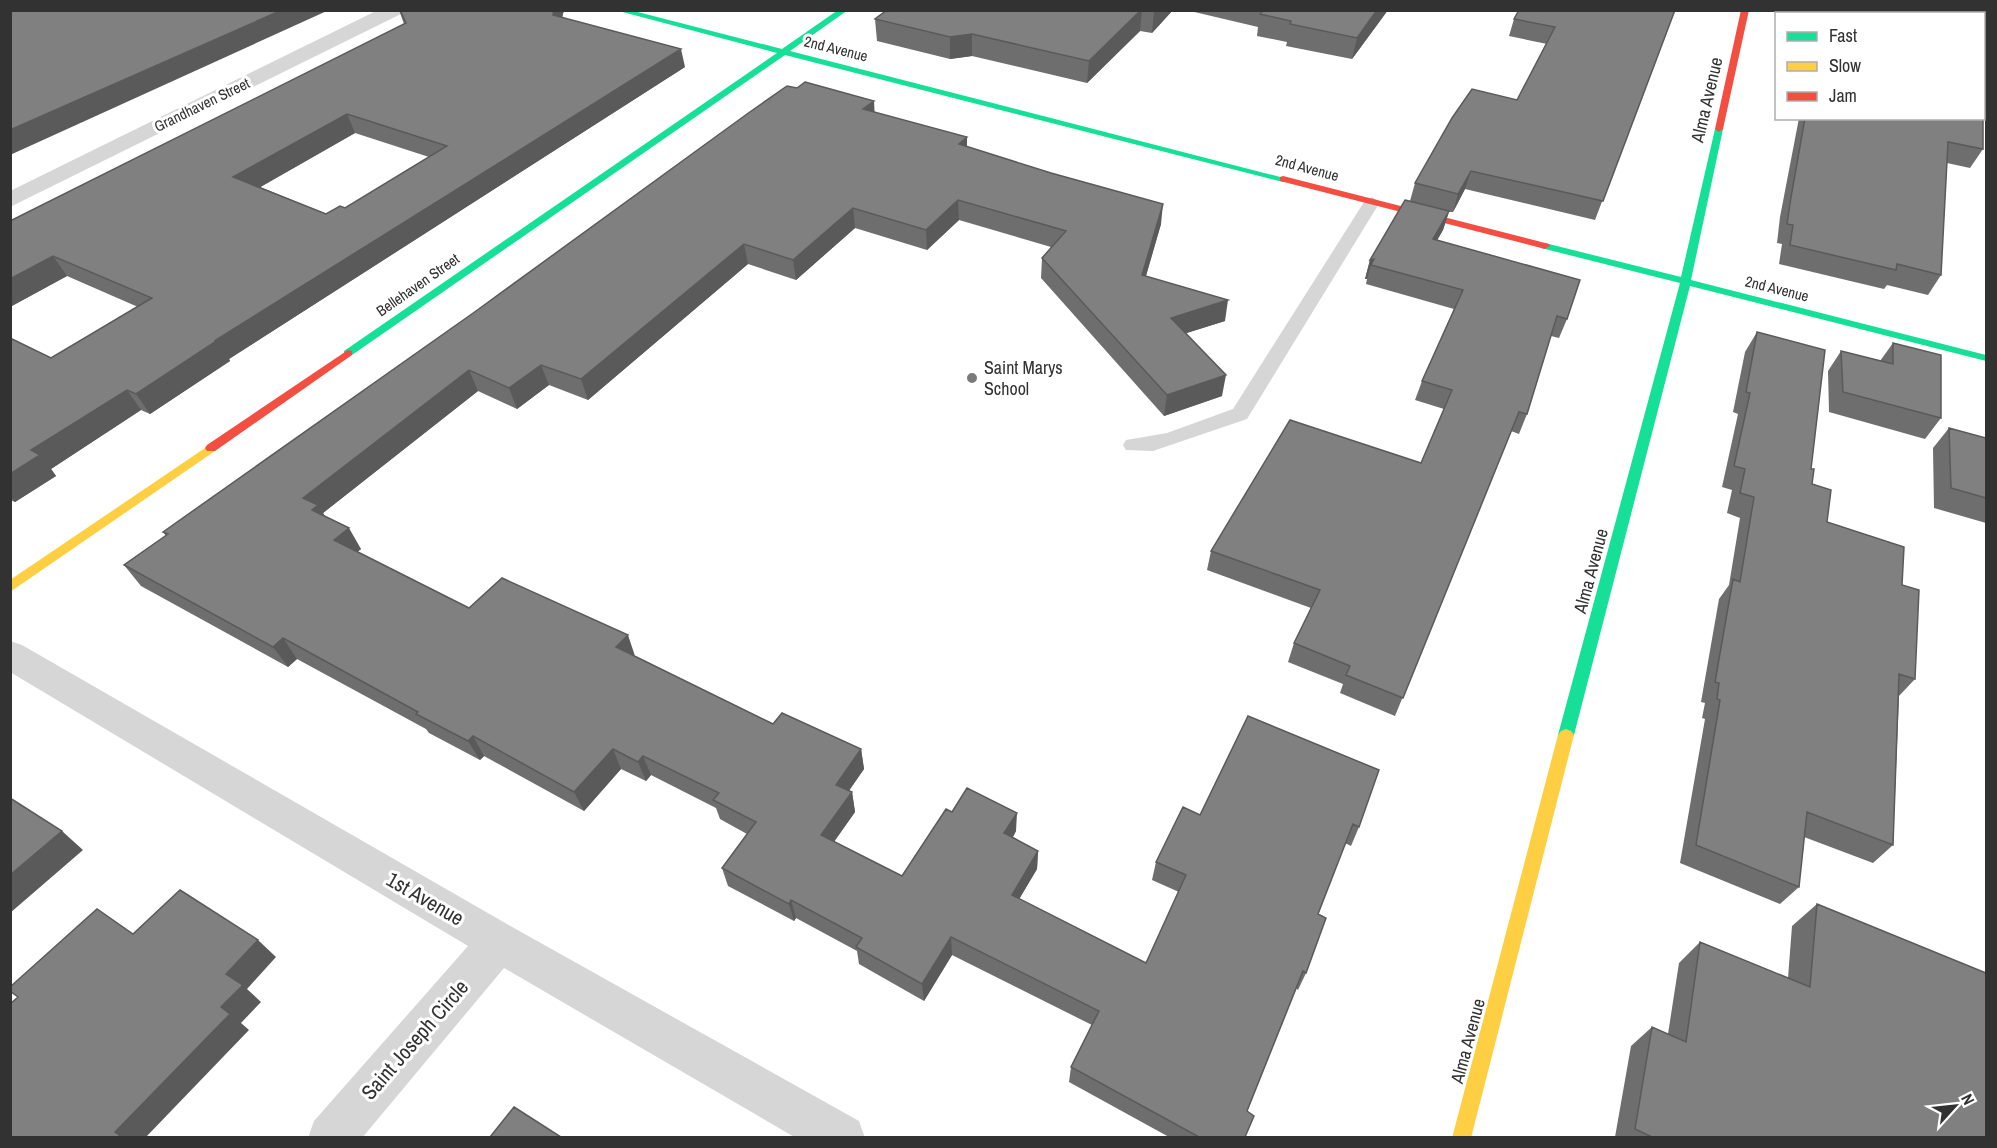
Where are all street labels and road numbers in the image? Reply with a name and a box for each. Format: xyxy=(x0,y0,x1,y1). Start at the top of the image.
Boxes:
street label: 2nd Avenue xyxy=(802,30,870,67)
street label: Alma Avenue xyxy=(1684,55,1728,146)
street label: Grandhaven Street xyxy=(150,72,254,137)
street label: 2nd Avenue xyxy=(1273,149,1341,186)
street label: Bellehaven Street xyxy=(372,248,464,321)
street label: 2nd Avenue xyxy=(1743,270,1811,307)
street label: Alma Avenue xyxy=(1567,526,1614,617)
street label: 1st Avenue xyxy=(381,865,469,932)
street label: Saint Joseph Circle xyxy=(354,973,475,1106)
street label: Alma Avenue xyxy=(1444,996,1491,1087)

